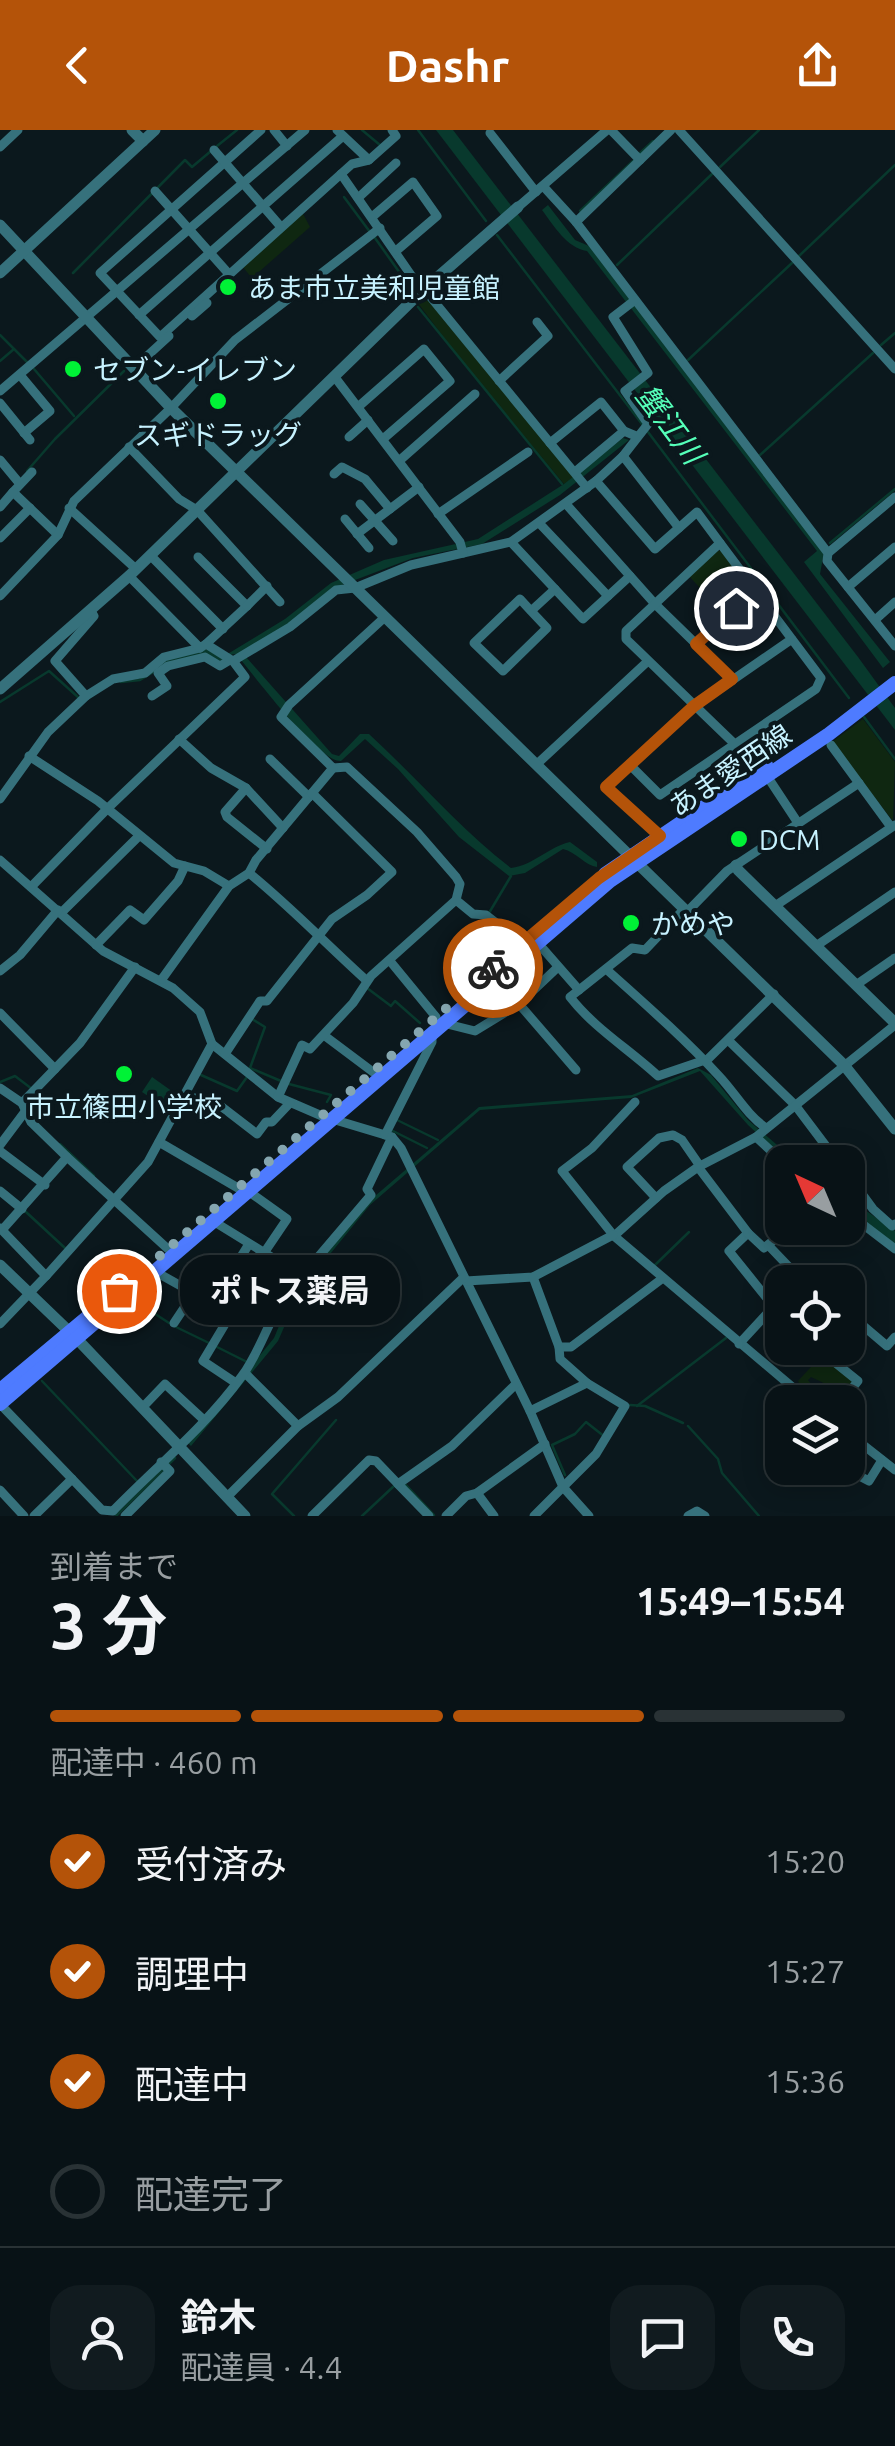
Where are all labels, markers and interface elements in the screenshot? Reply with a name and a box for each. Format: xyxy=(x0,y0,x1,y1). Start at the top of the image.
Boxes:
icon: back xyxy=(50,38,105,93)
icon: share xyxy=(790,38,845,93)
text: Dashr xyxy=(386,40,509,91)
place label: あま市立美和児童館 xyxy=(248,272,500,303)
marker: あま市立美和児童館 xyxy=(217,276,239,298)
place label: セブン-イレブン xyxy=(93,354,297,385)
marker: セブン-イレブン xyxy=(62,358,84,380)
water label: 蟹江川 xyxy=(629,378,712,473)
marker: スギドラッグ xyxy=(207,390,229,412)
place label: スギドラッグ xyxy=(134,419,302,450)
pin xyxy=(694,566,779,651)
icon: home xyxy=(709,581,764,636)
street label: あま愛西線 xyxy=(663,718,797,822)
place label: DCM xyxy=(759,824,820,855)
marker: DCM xyxy=(728,828,750,850)
place label: かめや xyxy=(651,908,735,939)
marker: かめや xyxy=(620,912,642,934)
courier xyxy=(443,918,543,1018)
icon: bike xyxy=(466,941,521,996)
marker: 市立篠田小学校 xyxy=(113,1063,135,1085)
place label: 市立篠田小学校 xyxy=(26,1091,222,1122)
north arrow xyxy=(765,1145,865,1245)
map controls xyxy=(765,1145,865,1485)
pin xyxy=(77,1249,162,1334)
callout: ポトス薬局 xyxy=(179,1256,399,1326)
icon: bag xyxy=(92,1264,147,1319)
button: locate xyxy=(765,1265,865,1365)
text: ポトス薬局 xyxy=(210,1272,370,1308)
button: layers xyxy=(765,1385,865,1485)
text: 到着まで xyxy=(50,1548,178,1584)
text: 15:49–15:54 xyxy=(636,1580,845,1622)
text: 3 分 xyxy=(50,1588,167,1661)
text: 配達中 · 460 m xyxy=(50,1744,258,1780)
icon: check xyxy=(50,1834,105,1889)
text: 受付済み xyxy=(135,1843,287,1885)
text: 15:20 xyxy=(765,1843,845,1879)
icon: check xyxy=(50,1944,105,1999)
text: 調理中 xyxy=(135,1953,249,1995)
text: 15:27 xyxy=(765,1953,845,1989)
icon: check xyxy=(50,2054,105,2109)
text: 配達中 xyxy=(135,2063,249,2105)
text: 15:36 xyxy=(765,2063,845,2099)
text: 配達完了 xyxy=(135,2173,287,2215)
button: person xyxy=(50,2285,155,2390)
button: chat xyxy=(610,2285,715,2390)
button: phone xyxy=(740,2285,845,2390)
text: 鈴木 xyxy=(180,2296,256,2338)
text: 配達員 · 4.4 xyxy=(180,2349,343,2385)

